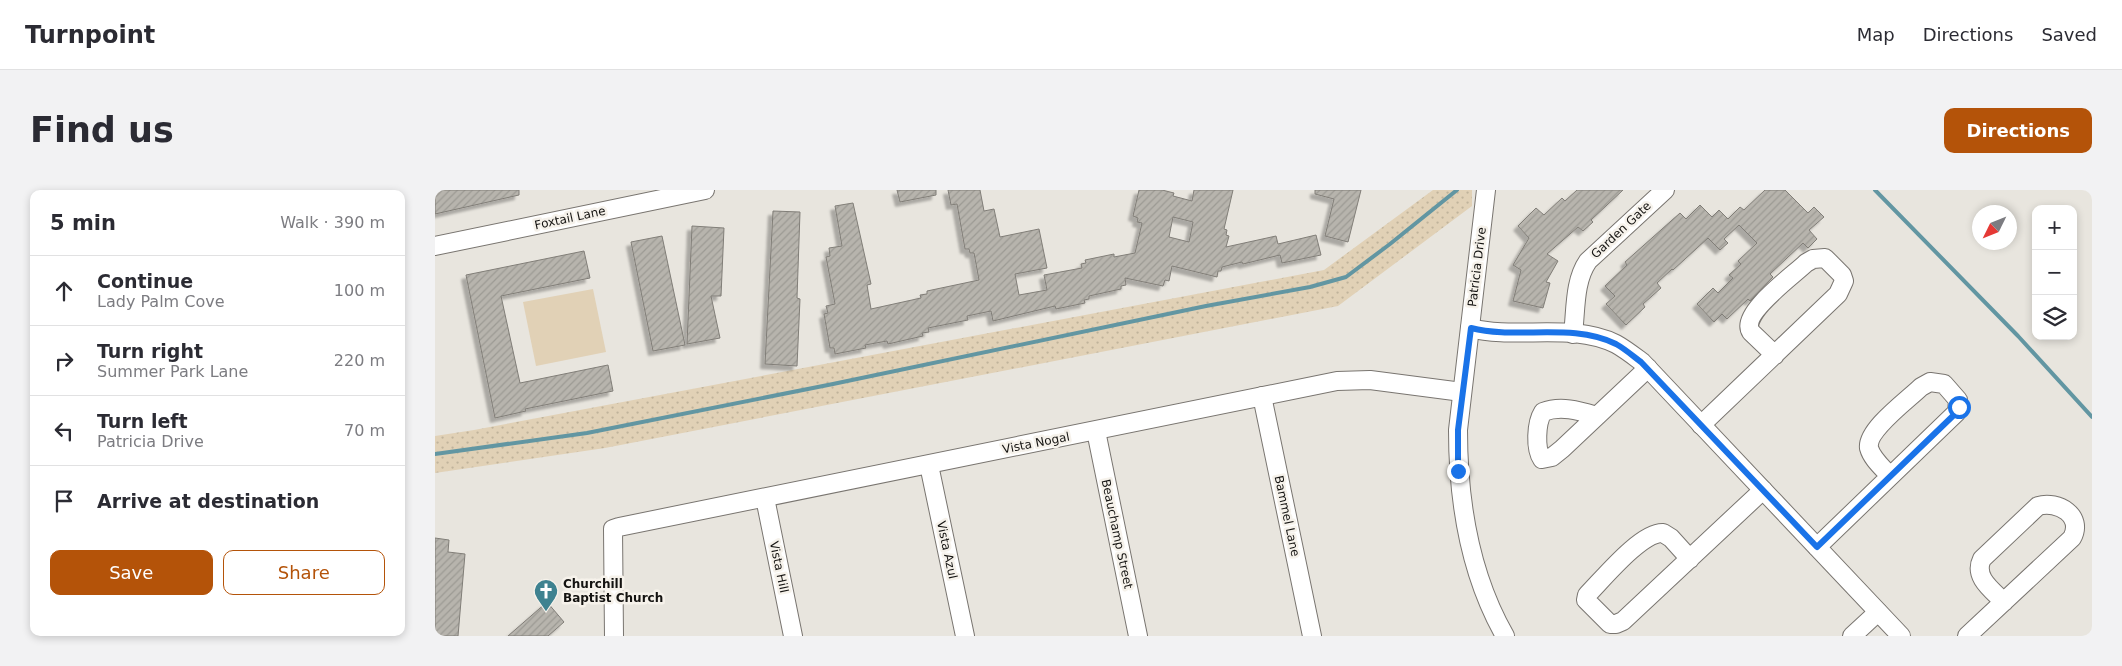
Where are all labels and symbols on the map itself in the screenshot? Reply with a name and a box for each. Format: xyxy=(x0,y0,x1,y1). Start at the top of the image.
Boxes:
street label: Garden Gate xyxy=(1588,199,1654,261)
street label: Foxtail Lane xyxy=(533,204,607,232)
north arrow xyxy=(1972,205,2017,250)
street label: Patricia Drive xyxy=(1465,226,1489,308)
route start xyxy=(1948,396,1971,419)
street label: Vista Nogal xyxy=(1001,430,1071,456)
route end xyxy=(1447,460,1470,483)
street label: Bammel Lane xyxy=(1272,474,1302,558)
street label: Beauchamp Street xyxy=(1099,478,1136,590)
street label: Vista Azul xyxy=(934,520,960,580)
street label: Vista Hill xyxy=(767,540,791,594)
place label: Churchill Baptist Church xyxy=(563,577,663,605)
church icon: Churchill Baptist Church xyxy=(533,578,559,612)

